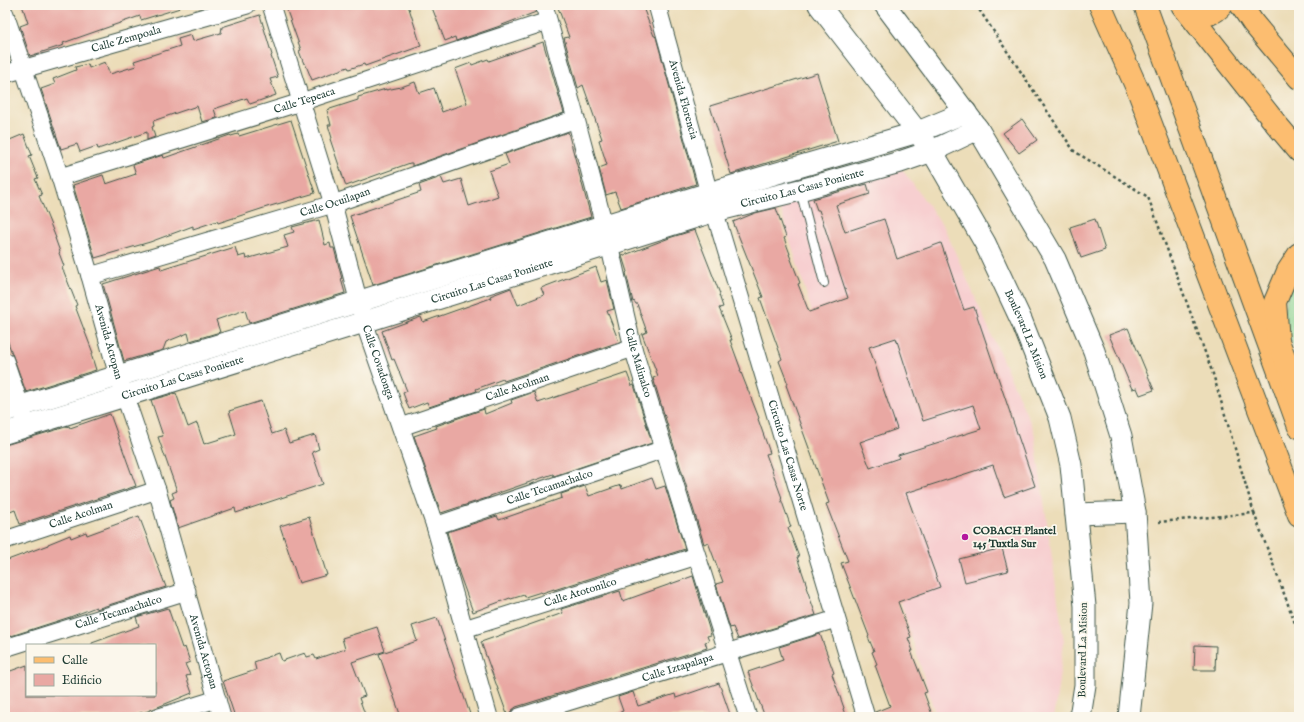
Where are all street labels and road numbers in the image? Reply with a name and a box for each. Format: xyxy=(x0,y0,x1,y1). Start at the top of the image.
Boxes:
street label: Calle Zempoala xyxy=(90,23,163,56)
street label: Avenida Florencia xyxy=(665,57,701,141)
street label: Calle Tepeaca xyxy=(272,84,337,117)
street label: Circuito Las Casas Poniente xyxy=(739,165,866,211)
street label: Calle Ocuilapan xyxy=(298,184,372,220)
street label: Circuito Las Casas Poniente xyxy=(429,256,555,307)
street label: Boulevard La Mision xyxy=(1001,287,1051,381)
street label: Avenida Actopan xyxy=(91,302,126,382)
street label: Calle Covadonga xyxy=(359,323,397,401)
street label: Calle Malinalco xyxy=(622,327,655,399)
street label: Circuito Las Casas Poniente xyxy=(120,353,246,404)
street label: Calle Acolman xyxy=(484,370,551,405)
street label: Circuito Las Casas Norte xyxy=(764,398,811,512)
street label: Calle Tecamachalco xyxy=(505,466,595,508)
street label: Calle Acolman xyxy=(47,498,115,532)
street label: Calle Atotonilco xyxy=(542,575,619,610)
street label: Calle Tecamachalco xyxy=(74,592,164,633)
street label: Boulevard La Mision xyxy=(1075,602,1091,698)
street label: Avenida Actopan xyxy=(186,612,221,691)
street label: Calle Iztapalapa xyxy=(640,650,715,686)

